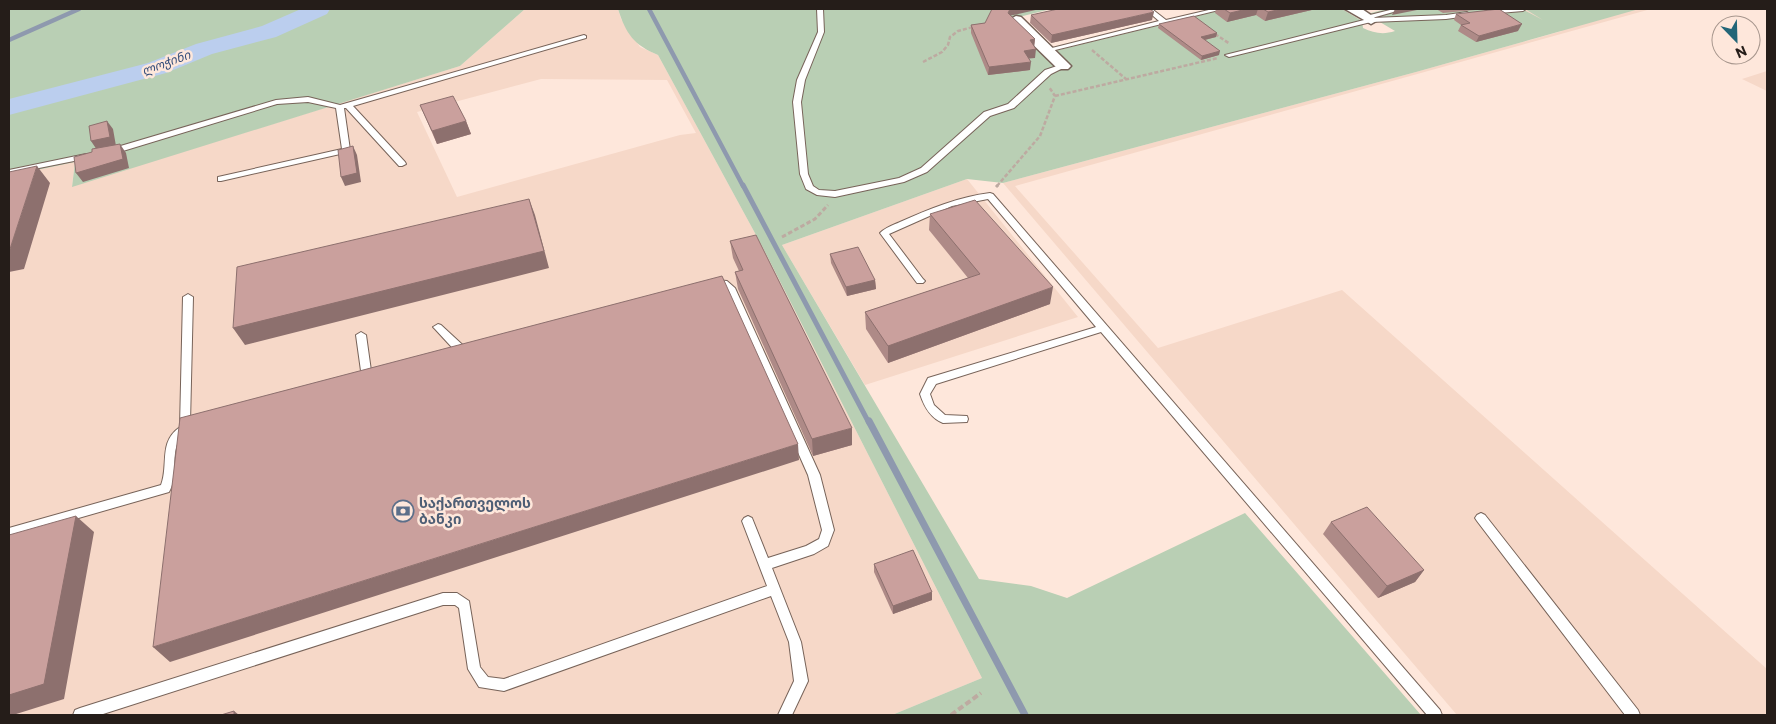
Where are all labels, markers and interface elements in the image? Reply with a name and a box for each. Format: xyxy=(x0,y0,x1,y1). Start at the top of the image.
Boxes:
north arrow xyxy=(1711,15,1761,65)
text: N xyxy=(1733,43,1749,62)
water label: ლოჭინი xyxy=(140,46,193,78)
place label: საქართველოს ბანკი xyxy=(419,494,531,528)
bank icon: საქართველოს ბანკი xyxy=(391,499,415,523)

